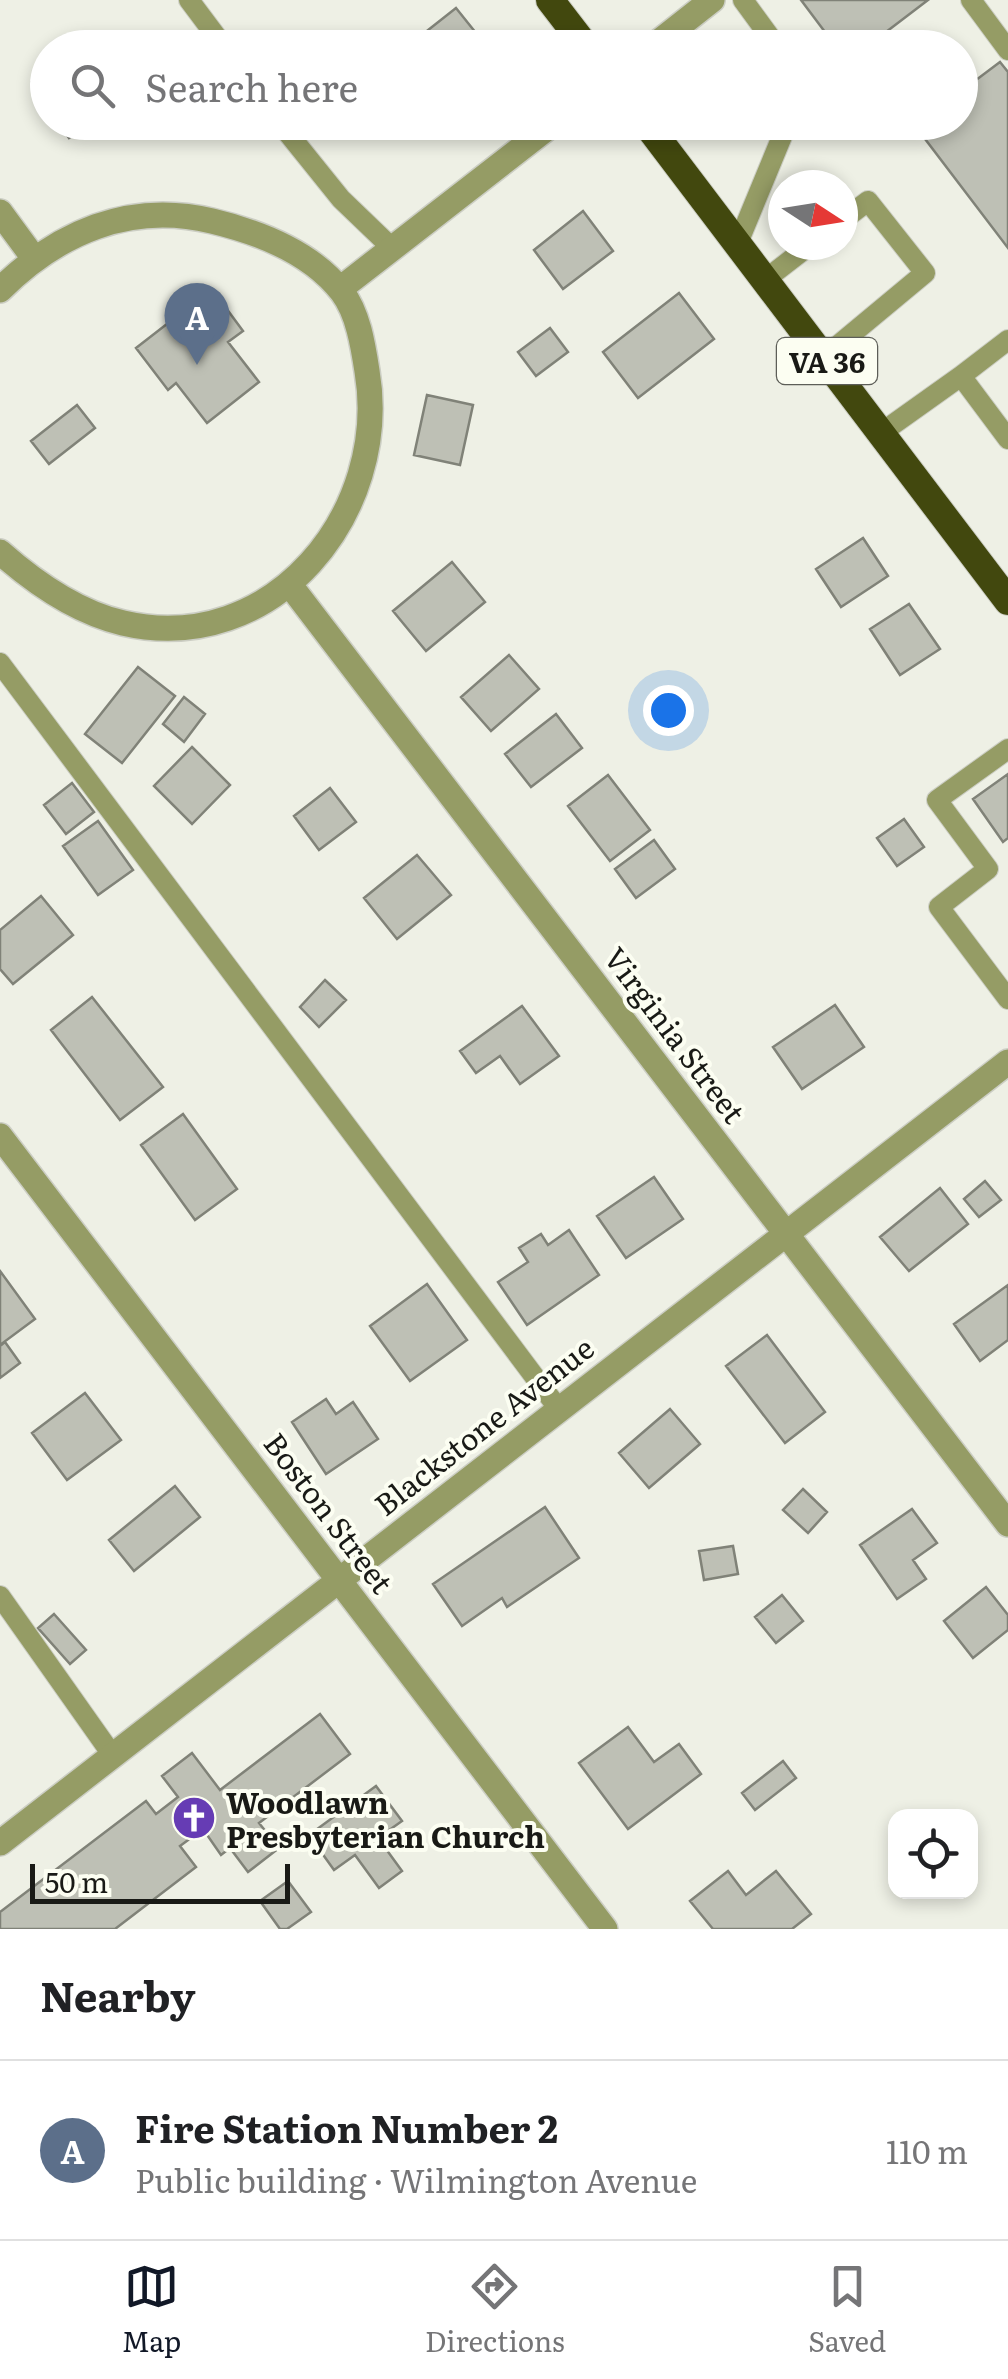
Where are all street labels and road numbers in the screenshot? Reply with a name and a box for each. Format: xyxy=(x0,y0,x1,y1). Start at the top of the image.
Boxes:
road number: VA 36 xyxy=(777,338,877,384)
street label: Virginia Street xyxy=(595,937,757,1131)
street label: Blackstone Avenue xyxy=(364,1325,602,1525)
street label: Boston Street xyxy=(255,1422,405,1602)

